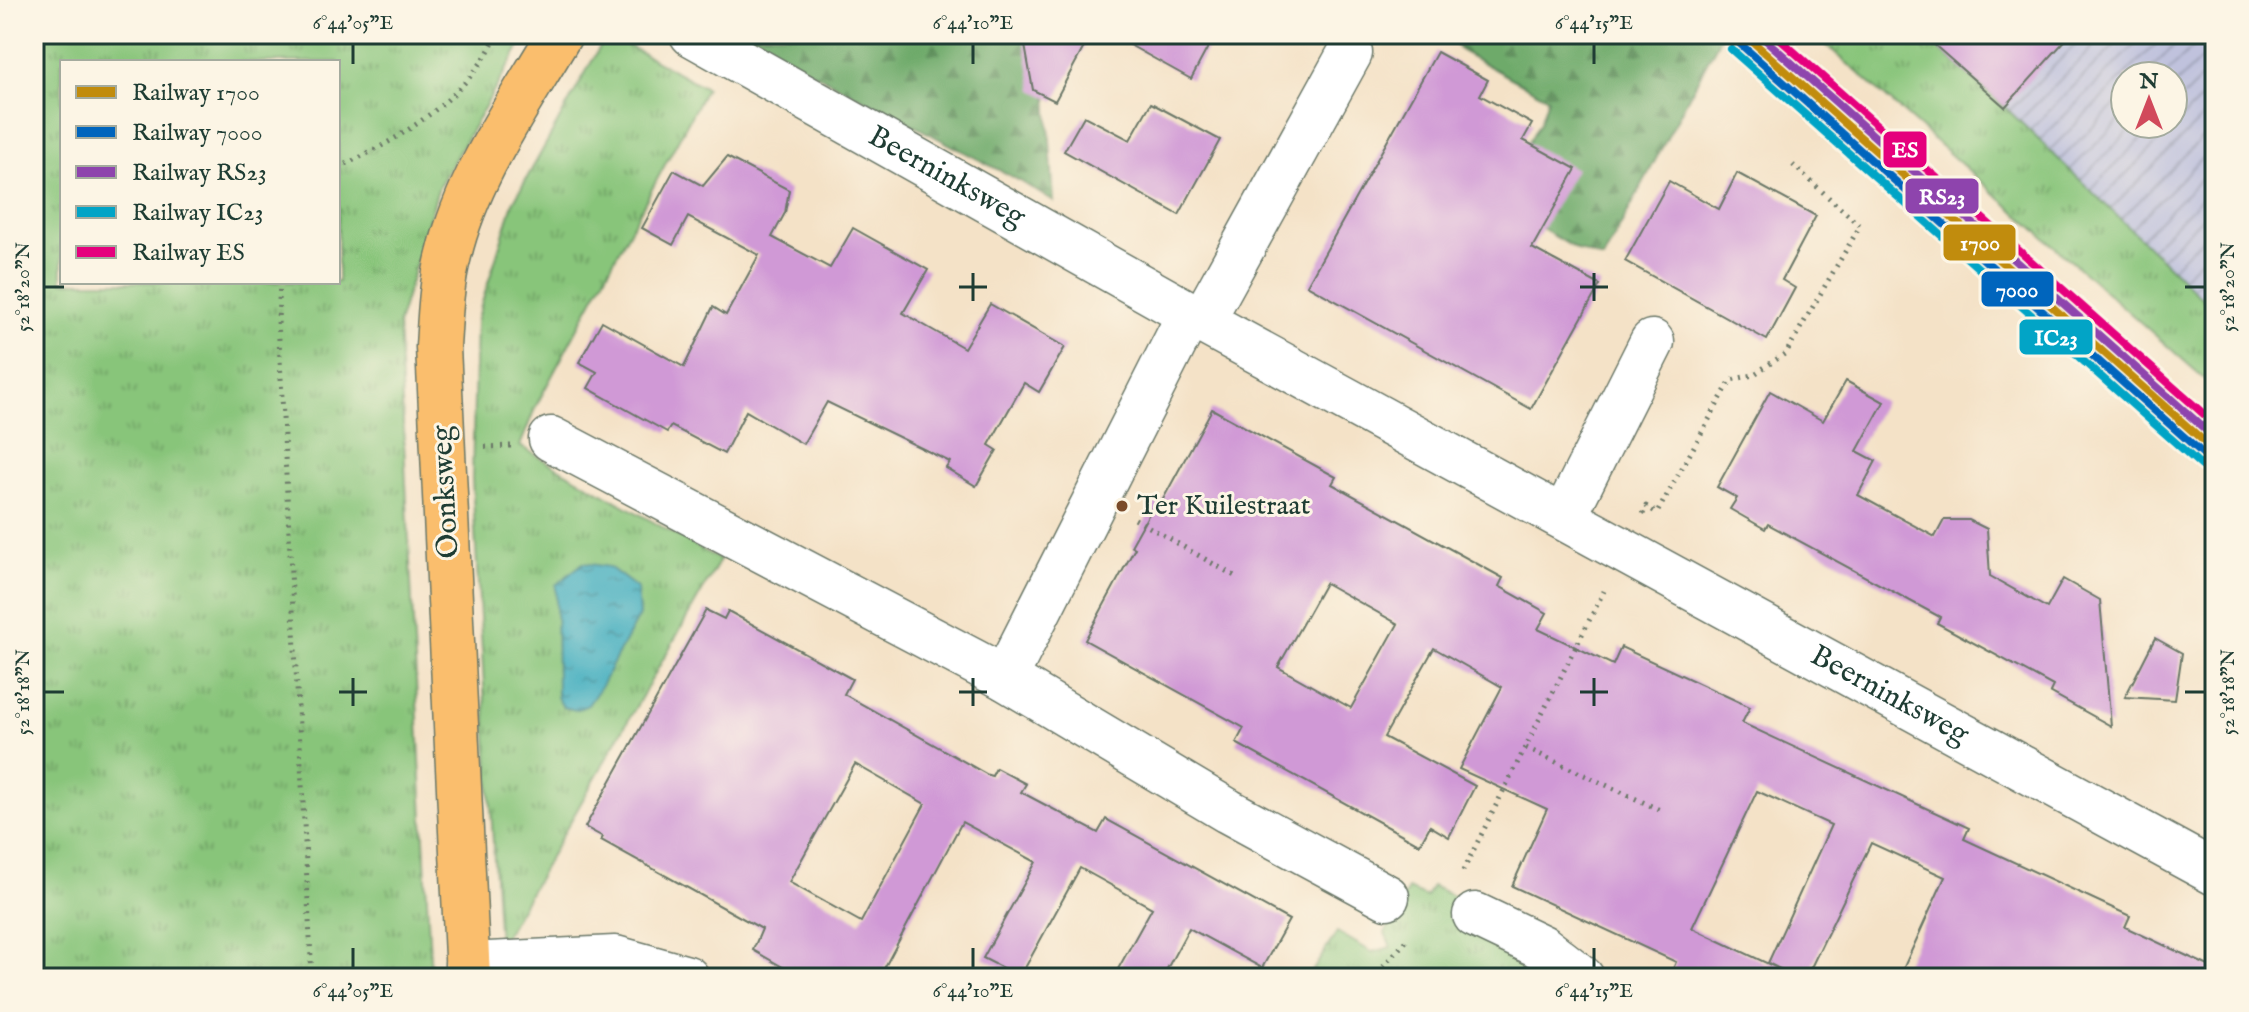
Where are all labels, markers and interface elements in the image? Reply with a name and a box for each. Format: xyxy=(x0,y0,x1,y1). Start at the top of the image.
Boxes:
text: 6°44'05"E xyxy=(313,11,394,36)
text: 6°44'10"E xyxy=(933,11,1014,36)
text: 6°44'15"E xyxy=(1555,11,1633,36)
legend xyxy=(60,60,340,284)
north arrow xyxy=(2109,60,2189,140)
text: N xyxy=(2138,68,2159,96)
text: Railway 1700 xyxy=(132,78,260,109)
text: Railway 7000 xyxy=(132,118,263,149)
street label: Beerninksweg xyxy=(861,118,1033,237)
line badge: ES xyxy=(1882,130,1928,169)
text: ES xyxy=(1892,137,1918,165)
text: Railway RS23 xyxy=(132,158,267,189)
line badge: RS23 xyxy=(1904,177,1980,215)
text: RS23 xyxy=(1919,184,1965,212)
text: Railway IC23 xyxy=(132,198,263,229)
line badge: 1700 xyxy=(1942,223,2017,262)
text: 1700 xyxy=(1960,230,2000,258)
text: Railway ES xyxy=(132,238,245,269)
text: 52°18'20"N xyxy=(11,242,36,332)
text: 52°18'20"N xyxy=(2216,242,2241,332)
line badge: 7000 xyxy=(1980,270,2055,308)
text: 7000 xyxy=(1996,277,2039,305)
line badge: IC23 xyxy=(2018,318,2094,356)
text: IC23 xyxy=(2034,325,2078,353)
street label: Oonksweg xyxy=(424,424,468,559)
place label: Ter Kuilestraat xyxy=(1137,489,1311,524)
marker: Ter Kuilestraat xyxy=(1114,498,1130,514)
street label: Beerninksweg xyxy=(1804,637,1976,754)
text: 52°18'18"N xyxy=(11,649,36,735)
text: 52°18'18"N xyxy=(2216,649,2241,735)
text: 6°44'05"E xyxy=(313,979,394,1004)
text: 6°44'10"E xyxy=(933,979,1014,1004)
text: 6°44'15"E xyxy=(1555,979,1633,1004)

